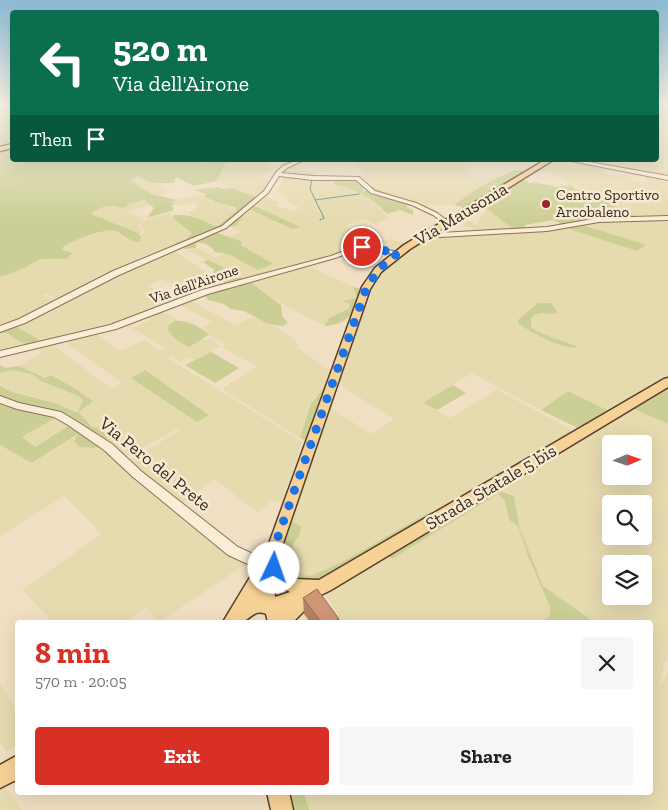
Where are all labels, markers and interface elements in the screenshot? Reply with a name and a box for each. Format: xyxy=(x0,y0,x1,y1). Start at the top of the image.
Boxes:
text: 520 m xyxy=(113,28,207,70)
icon: left xyxy=(30,30,95,95)
text: Via dell'Airone xyxy=(113,70,249,97)
icon: arrive xyxy=(82,125,110,153)
text: Then xyxy=(30,128,72,151)
street label: Via Mausonia xyxy=(410,177,512,251)
place label: Centro Sportivo Arcobaleno xyxy=(556,186,659,221)
marker: Centro Sportivo Arcobaleno xyxy=(540,198,552,210)
pin xyxy=(341,226,383,268)
icon: arrive xyxy=(348,233,376,261)
street label: Via dell'Airone xyxy=(146,260,241,308)
street label: Via Pero del Prete xyxy=(94,412,215,516)
north arrow xyxy=(602,435,652,485)
map controls xyxy=(602,435,652,605)
street label: Strada Statale 5 bis xyxy=(422,439,560,535)
button: search xyxy=(602,495,652,545)
position arrow xyxy=(247,541,299,593)
button: layers xyxy=(602,555,652,605)
text: 8 min xyxy=(35,635,110,671)
button: close xyxy=(581,637,633,689)
text: 570 m · 20:05 xyxy=(35,672,127,691)
button: Exit xyxy=(35,727,329,785)
button: Share xyxy=(339,727,633,785)

